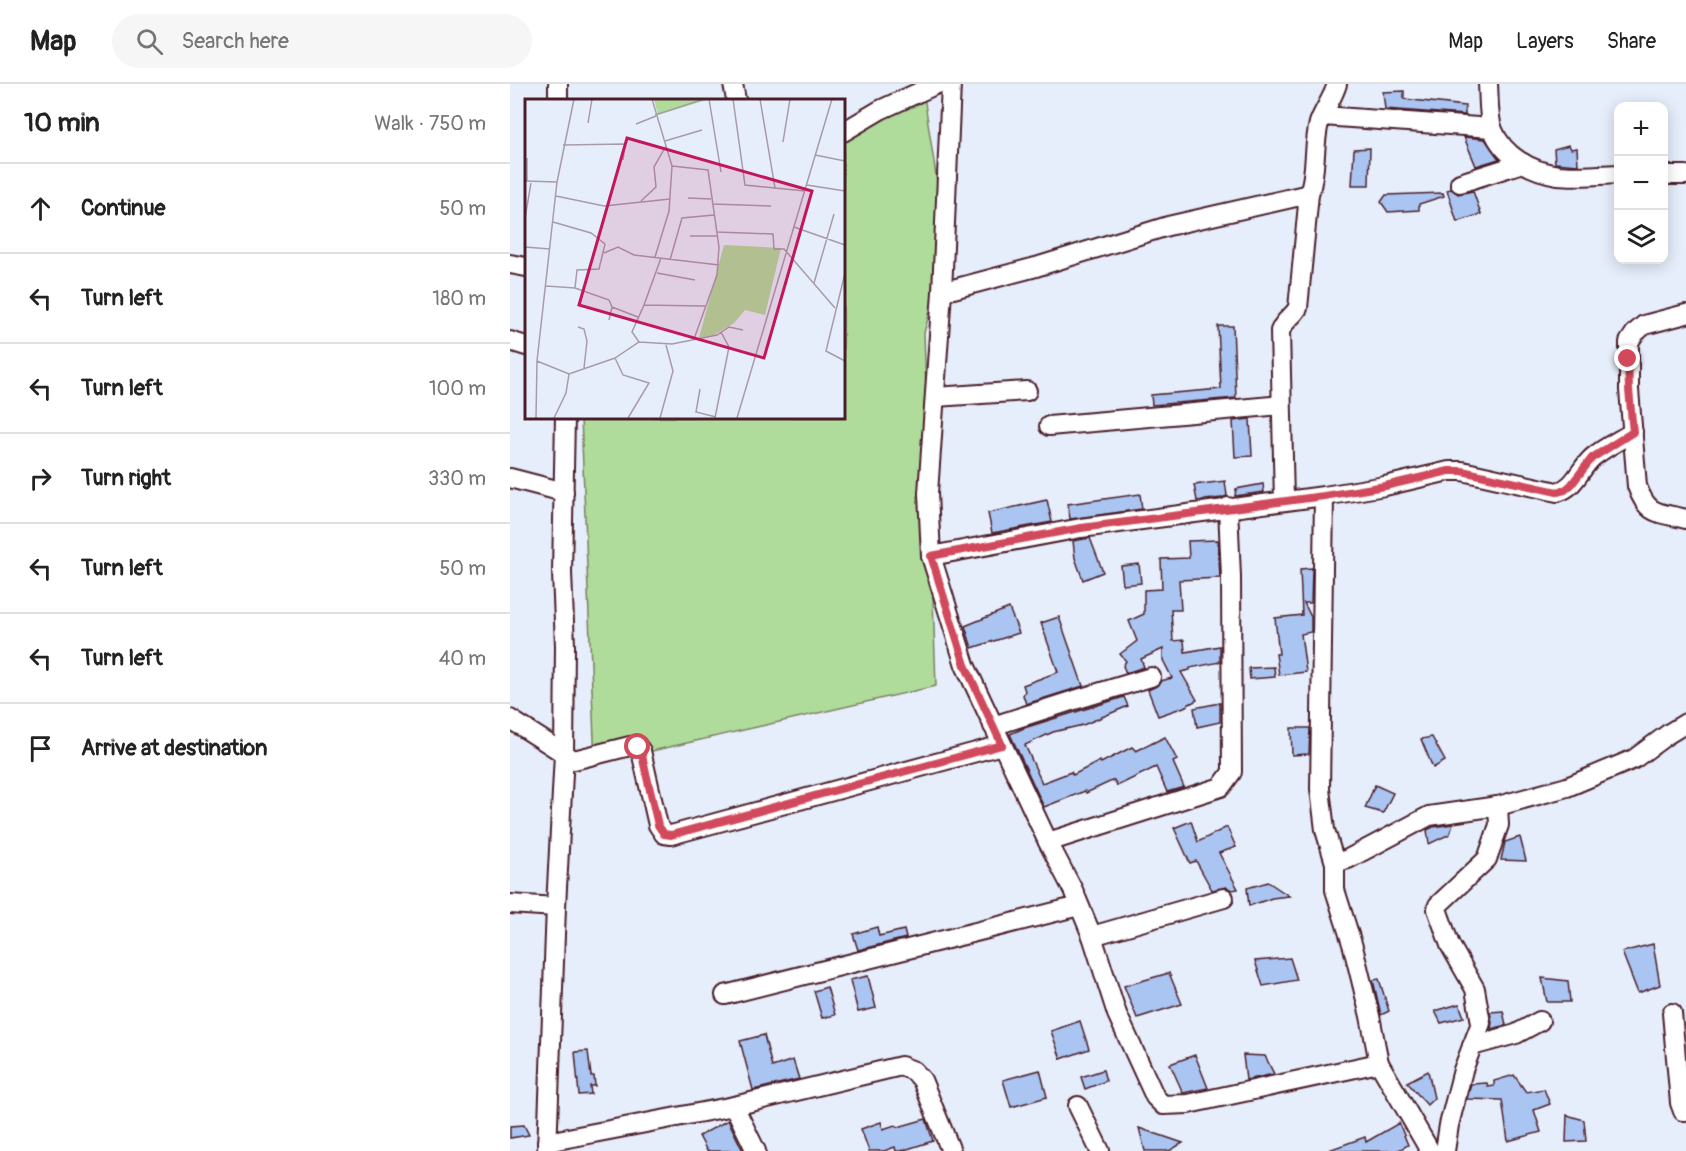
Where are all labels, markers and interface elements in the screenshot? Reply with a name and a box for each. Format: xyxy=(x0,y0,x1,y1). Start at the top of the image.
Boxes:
search box xyxy=(112,14,532,68)
text: Map xyxy=(30,24,76,59)
icon: search xyxy=(133,25,166,58)
text: Search here xyxy=(181,27,289,55)
text: Map xyxy=(1448,28,1483,55)
text: Layers xyxy=(1516,28,1574,55)
text: Share xyxy=(1607,28,1656,55)
inset map xyxy=(525,99,844,418)
map controls xyxy=(1614,102,1668,264)
button: + xyxy=(1614,102,1668,156)
text: 10 min xyxy=(24,107,100,139)
text: Walk · 750 m xyxy=(374,111,486,136)
button: − xyxy=(1614,156,1668,210)
icon: ahead xyxy=(24,192,57,225)
text: Continue xyxy=(81,194,165,222)
text: 50 m xyxy=(439,196,486,221)
button: layers xyxy=(1614,210,1668,264)
icon: left xyxy=(24,282,57,315)
text: Turn left xyxy=(81,284,163,312)
text: 180 m xyxy=(432,286,486,311)
route end xyxy=(1614,345,1640,371)
icon: left xyxy=(24,372,57,405)
text: Turn left xyxy=(81,374,163,402)
text: 100 m xyxy=(429,376,486,401)
icon: right xyxy=(24,462,57,495)
text: Turn right xyxy=(81,464,171,492)
text: 330 m xyxy=(428,466,486,491)
icon: left xyxy=(24,552,57,585)
text: Turn left xyxy=(81,554,163,582)
text: 50 m xyxy=(439,556,486,581)
icon: left xyxy=(24,642,57,675)
text: Turn left xyxy=(81,644,163,672)
text: 40 m xyxy=(439,646,486,671)
icon: arrive xyxy=(24,732,57,765)
route start xyxy=(624,733,650,759)
text: Arrive at destination xyxy=(81,734,267,762)

